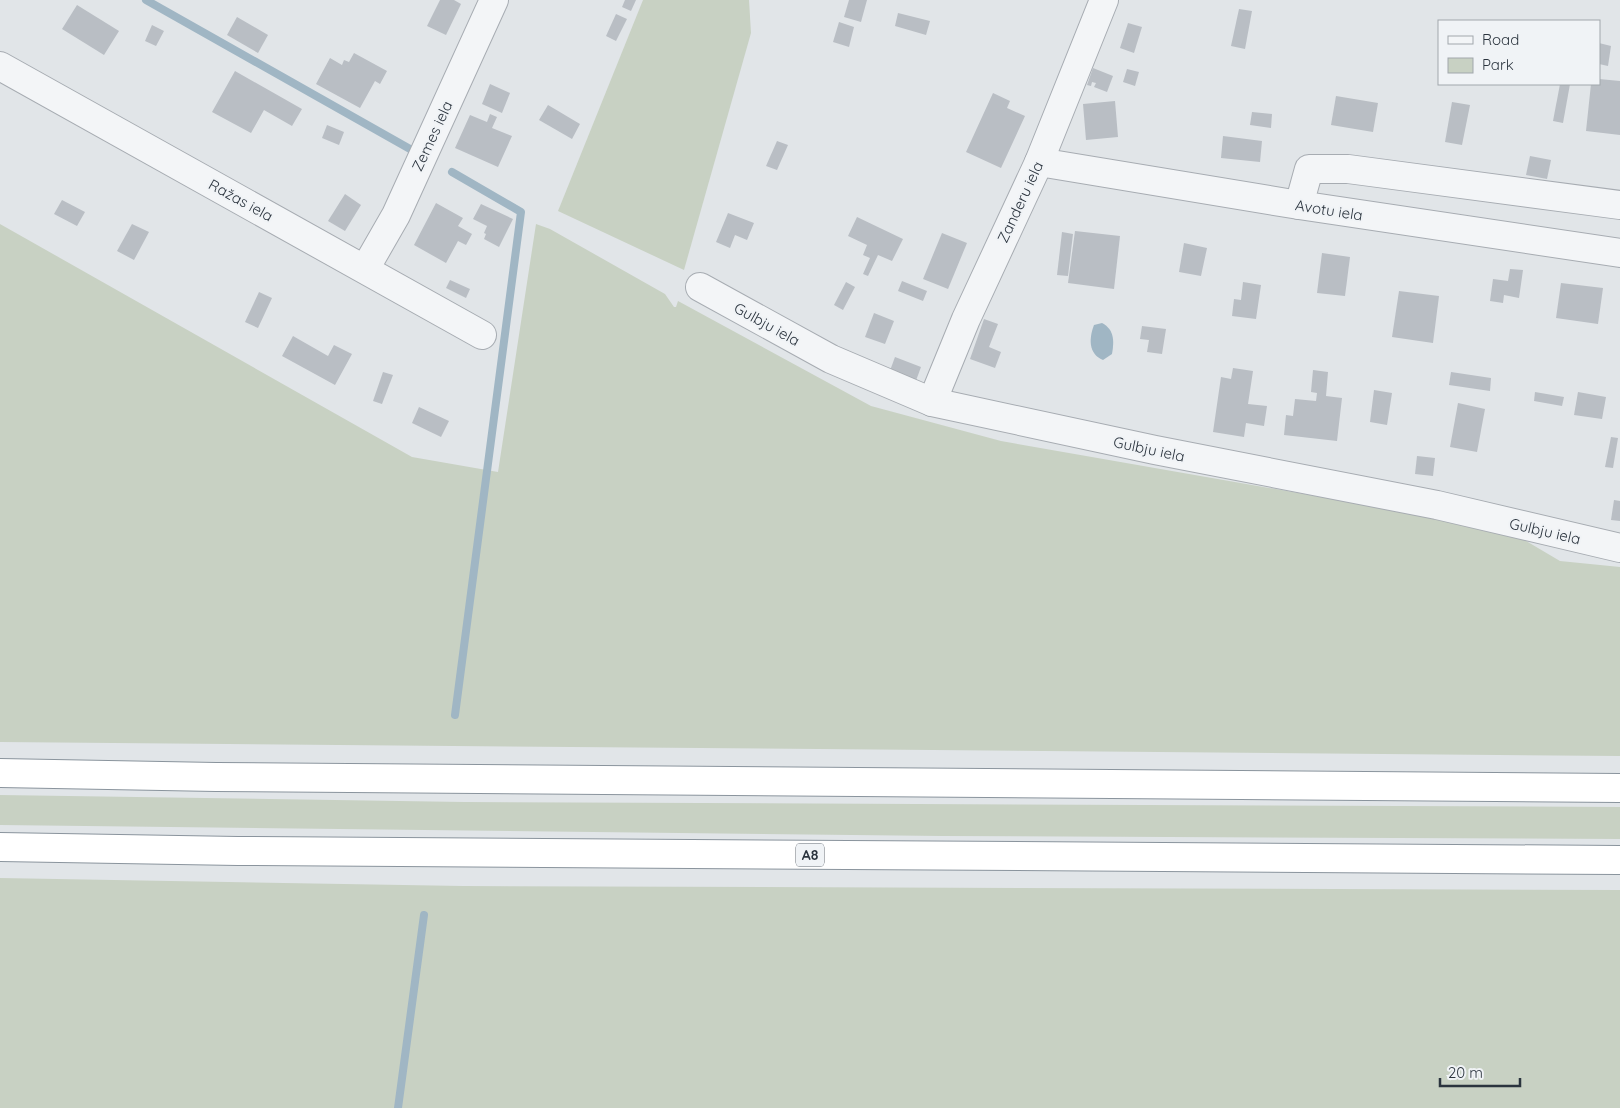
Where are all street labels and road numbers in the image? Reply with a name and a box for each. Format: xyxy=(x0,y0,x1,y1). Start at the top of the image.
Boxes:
street label: Zemes iela xyxy=(407,98,457,174)
street label: Zanderu iela xyxy=(993,158,1047,246)
street label: Ražas iela xyxy=(205,175,277,225)
street label: Avotu iela xyxy=(1294,195,1364,225)
street label: Gulbju iela xyxy=(731,298,803,350)
street label: Gulbju iela xyxy=(1112,432,1186,466)
street label: Gulbju iela xyxy=(1508,514,1582,548)
road number: A8 xyxy=(796,844,824,866)

